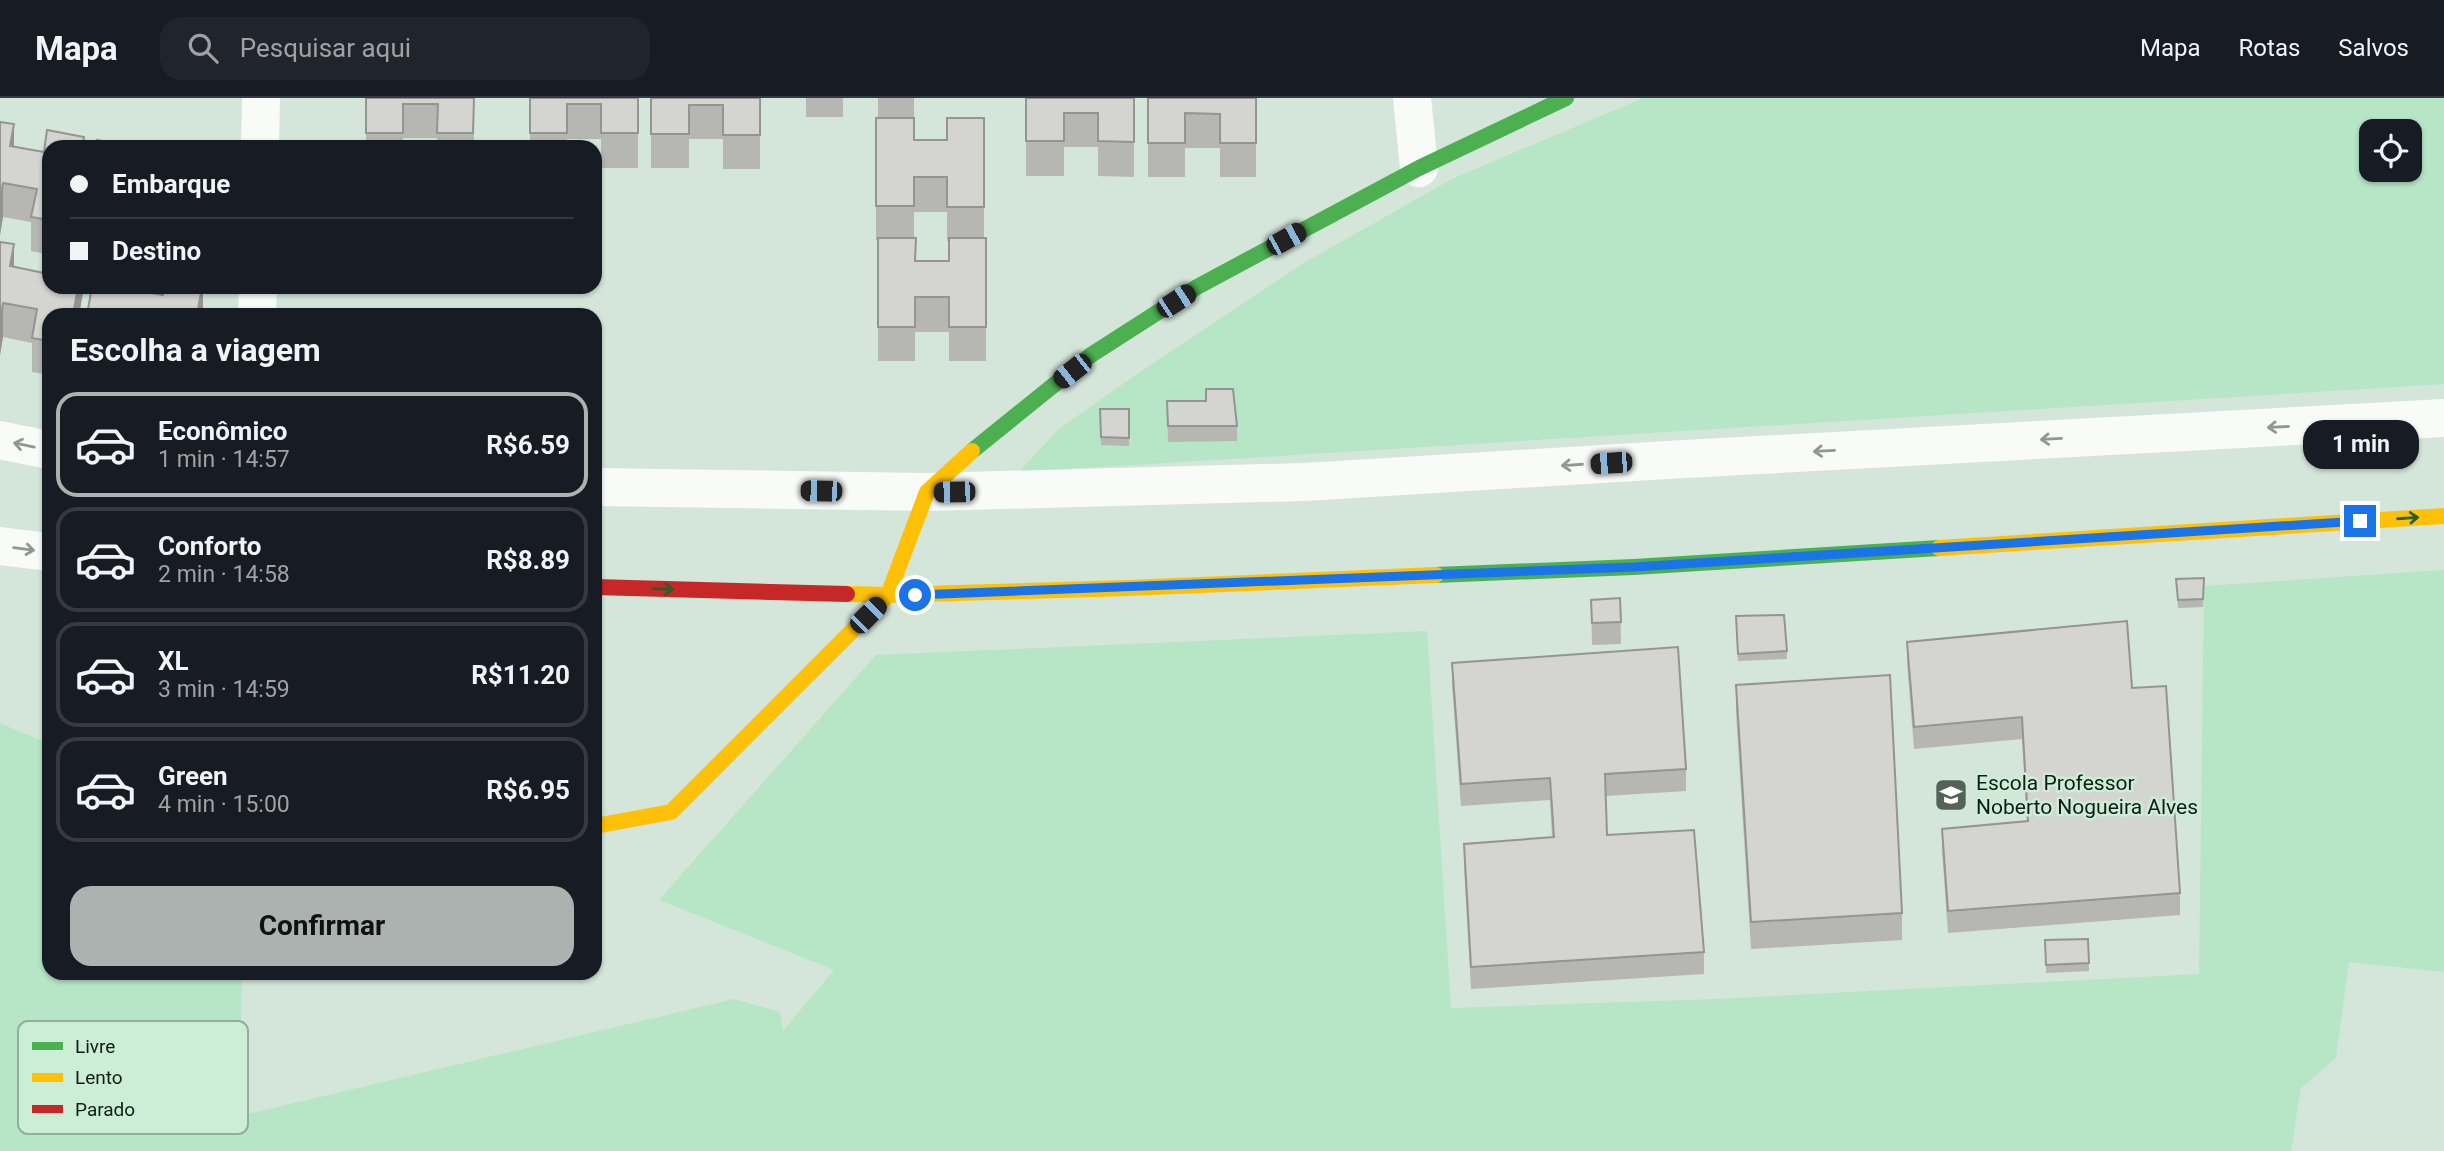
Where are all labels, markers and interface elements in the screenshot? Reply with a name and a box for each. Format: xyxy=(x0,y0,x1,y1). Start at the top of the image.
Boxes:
search box xyxy=(160,17,650,80)
text: Mapa xyxy=(35,29,118,68)
icon: search xyxy=(184,29,222,67)
text: Pesquisar aqui xyxy=(240,33,411,63)
text: Mapa xyxy=(2140,34,2201,62)
text: Rotas xyxy=(2239,34,2300,62)
text: Salvos xyxy=(2338,34,2409,62)
map controls xyxy=(2359,119,2422,182)
button: locate xyxy=(2359,119,2422,182)
text: Embarque xyxy=(112,169,230,199)
car xyxy=(1263,220,1310,258)
text: Destino xyxy=(112,236,201,266)
car xyxy=(1153,281,1200,321)
text: Escolha a viagem xyxy=(70,331,321,369)
car xyxy=(1049,350,1096,392)
icon: car xyxy=(74,413,137,476)
text: Econômico xyxy=(158,416,287,446)
one-way arrow xyxy=(2267,420,2290,433)
callout: 1 min xyxy=(2302,420,2418,468)
text: R$6.59 xyxy=(486,430,570,460)
text: 1 min xyxy=(2332,431,2390,458)
one-way arrow xyxy=(2040,433,2063,446)
one-way arrow xyxy=(14,438,36,451)
one-way arrow xyxy=(1813,445,1835,458)
text: 1 min · 14:57 xyxy=(158,446,290,473)
car xyxy=(1590,451,1633,475)
one-way arrow xyxy=(1561,459,1584,472)
car xyxy=(800,480,843,502)
car xyxy=(933,481,976,503)
route end xyxy=(2344,505,2376,537)
one-way arrow xyxy=(2396,511,2418,524)
icon: car xyxy=(74,528,137,591)
text: Conforto xyxy=(158,531,262,561)
one-way arrow xyxy=(13,543,35,556)
text: R$8.89 xyxy=(486,545,570,575)
text: 2 min · 14:58 xyxy=(158,561,290,588)
route start xyxy=(899,579,931,611)
one-way arrow xyxy=(651,582,674,596)
car xyxy=(846,593,891,637)
icon: car xyxy=(74,643,137,706)
text: XL xyxy=(158,646,189,676)
text: R$11.20 xyxy=(471,660,570,690)
text: 3 min · 14:59 xyxy=(158,676,290,703)
icon: car xyxy=(74,758,137,821)
text: Green xyxy=(158,761,228,791)
place label: Escola Professor Noberto Nogueira Alves xyxy=(1976,771,2198,819)
text: R$6.95 xyxy=(486,775,570,805)
school or university icon: Escola Professor Noberto Nogueira Alves xyxy=(1932,776,1970,814)
text: 4 min · 15:00 xyxy=(158,791,290,818)
button: Confirmar xyxy=(70,886,574,966)
legend xyxy=(18,1021,248,1134)
text: Livre xyxy=(75,1035,115,1058)
text: Lento xyxy=(75,1066,123,1089)
text: Parado xyxy=(75,1098,135,1121)

